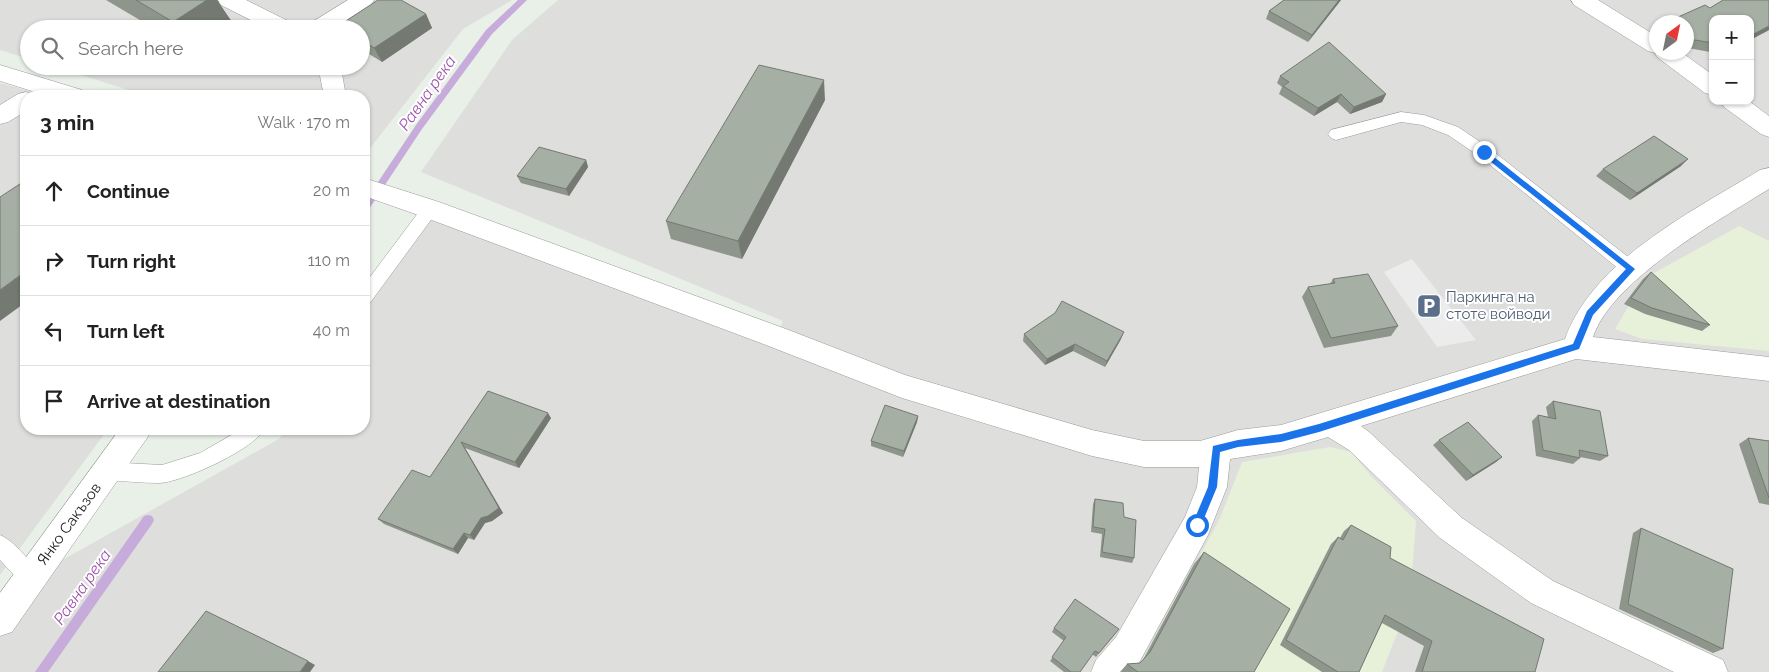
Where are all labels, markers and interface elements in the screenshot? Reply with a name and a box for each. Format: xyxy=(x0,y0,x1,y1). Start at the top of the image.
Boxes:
north arrow xyxy=(1649,15,1694,60)
map controls xyxy=(1709,15,1754,105)
button: + xyxy=(1709,15,1754,60)
search box xyxy=(20,20,370,75)
icon: search xyxy=(38,34,66,62)
text: Search here xyxy=(78,37,184,59)
water label: Равна река xyxy=(394,52,460,134)
button: − xyxy=(1709,60,1754,105)
text: 3 min xyxy=(40,110,94,135)
text: Walk · 170 m xyxy=(258,113,350,132)
route end xyxy=(1473,141,1496,164)
icon: ahead xyxy=(40,177,68,205)
text: Continue xyxy=(87,180,170,202)
text: 20 m xyxy=(313,181,350,200)
icon: right xyxy=(40,247,68,275)
text: Turn right xyxy=(87,250,176,272)
text: 110 m xyxy=(308,251,350,270)
place label: Паркинга на стоте войводи xyxy=(1446,288,1551,323)
parking icon: Паркинга на стоте войводи xyxy=(1416,293,1442,319)
icon: left xyxy=(40,317,68,345)
text: Turn left xyxy=(87,320,164,342)
text: 40 m xyxy=(313,321,350,340)
icon: arrive xyxy=(40,387,68,415)
text: Arrive at destination xyxy=(87,390,271,412)
street label: Янко Сакъзов xyxy=(33,479,105,569)
route start xyxy=(1186,514,1209,537)
water label: Равна река xyxy=(49,546,115,628)

